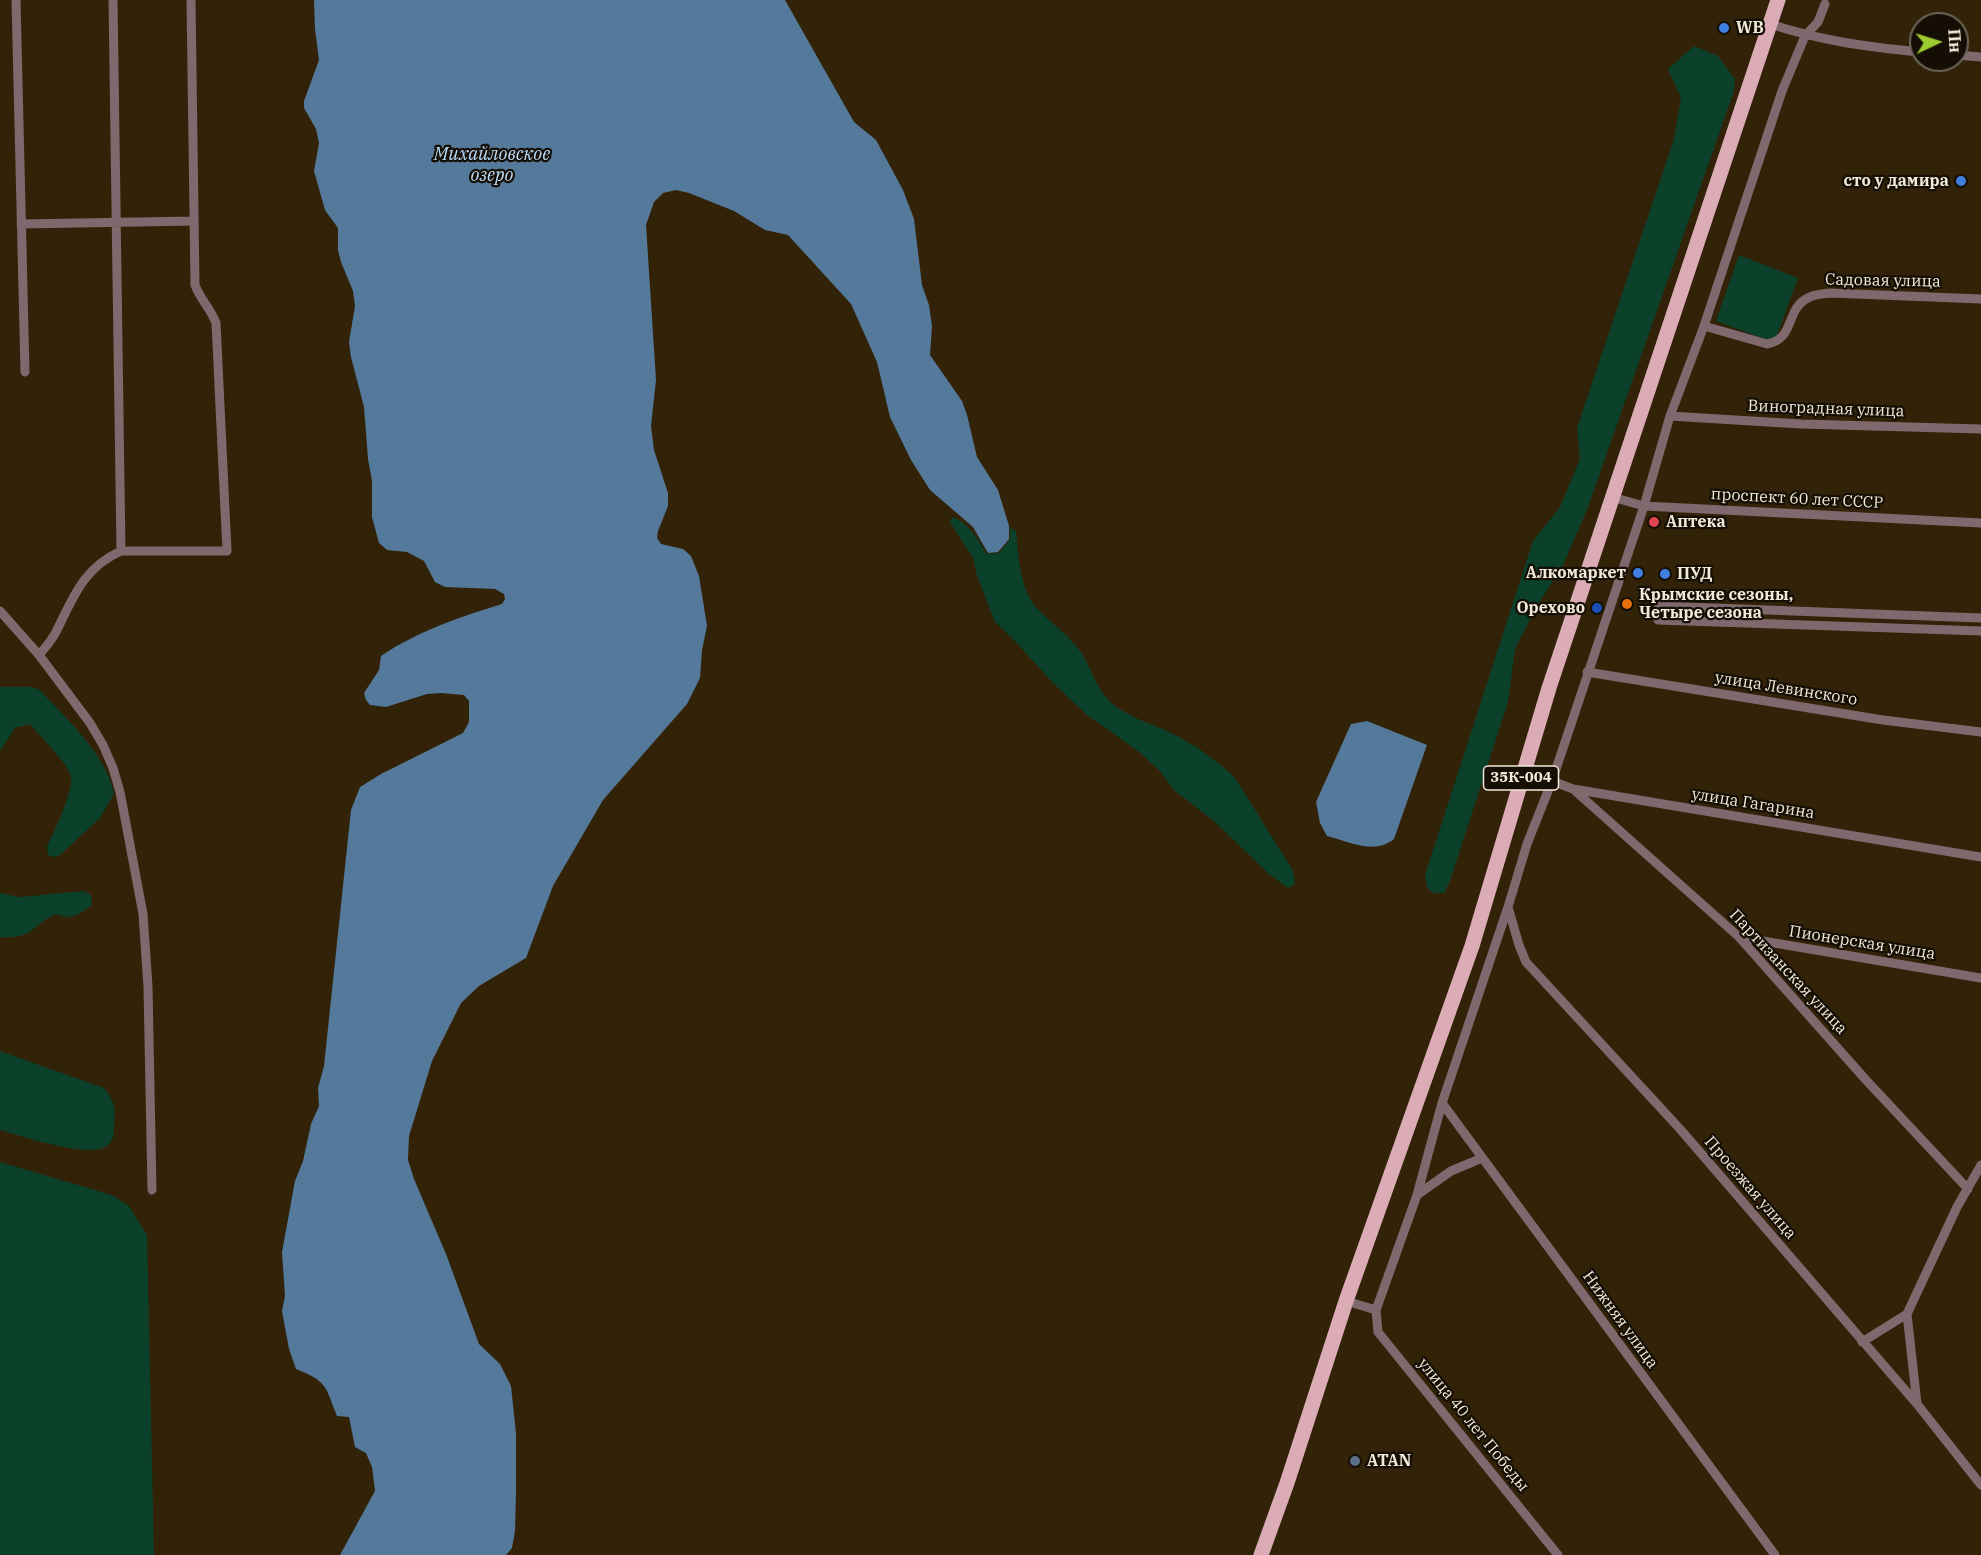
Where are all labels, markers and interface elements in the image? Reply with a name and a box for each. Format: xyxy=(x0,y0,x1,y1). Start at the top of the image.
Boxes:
north arrow xyxy=(1909,12,1969,72)
place label: WB xyxy=(1736,18,1764,38)
marker: WB xyxy=(1717,21,1731,35)
text: Пн xyxy=(1944,28,1966,53)
water label: Михайловское озеро xyxy=(434,144,550,186)
place label: сто у дамира xyxy=(1843,171,1949,191)
marker: сто у дамира xyxy=(1954,174,1968,188)
street label: Садовая улица xyxy=(1825,270,1941,292)
street label: Виноградная улица xyxy=(1747,397,1905,421)
street label: проспект 60 лет СССР xyxy=(1710,485,1884,513)
place label: Аптека xyxy=(1666,512,1726,532)
marker: Аптека xyxy=(1647,515,1661,529)
place label: Алкомаркет xyxy=(1526,563,1626,583)
place label: ПУД xyxy=(1677,564,1712,584)
marker: Алкомаркет xyxy=(1631,566,1645,580)
marker: ПУД xyxy=(1658,567,1672,581)
place label: Крымские сезоны, Четыре сезона xyxy=(1639,585,1793,623)
marker: Крымские сезоны, Четыре сезона xyxy=(1620,597,1634,611)
place label: Орехово xyxy=(1516,598,1585,618)
marker: Орехово xyxy=(1590,601,1604,615)
street label: улица Левинского xyxy=(1713,668,1859,710)
road number: 35К-004 xyxy=(1484,766,1558,790)
street label: улица Гагарина xyxy=(1690,785,1816,823)
street label: Партизанская улица xyxy=(1725,905,1851,1039)
street label: Пионерская улица xyxy=(1787,922,1937,964)
street label: Проезжая улица xyxy=(1700,1133,1800,1243)
street label: Нижняя улица xyxy=(1578,1267,1662,1373)
street label: улица 40 лет Победы xyxy=(1413,1354,1533,1496)
place label: ATAN xyxy=(1367,1451,1411,1471)
marker: ATAN xyxy=(1348,1454,1362,1468)

